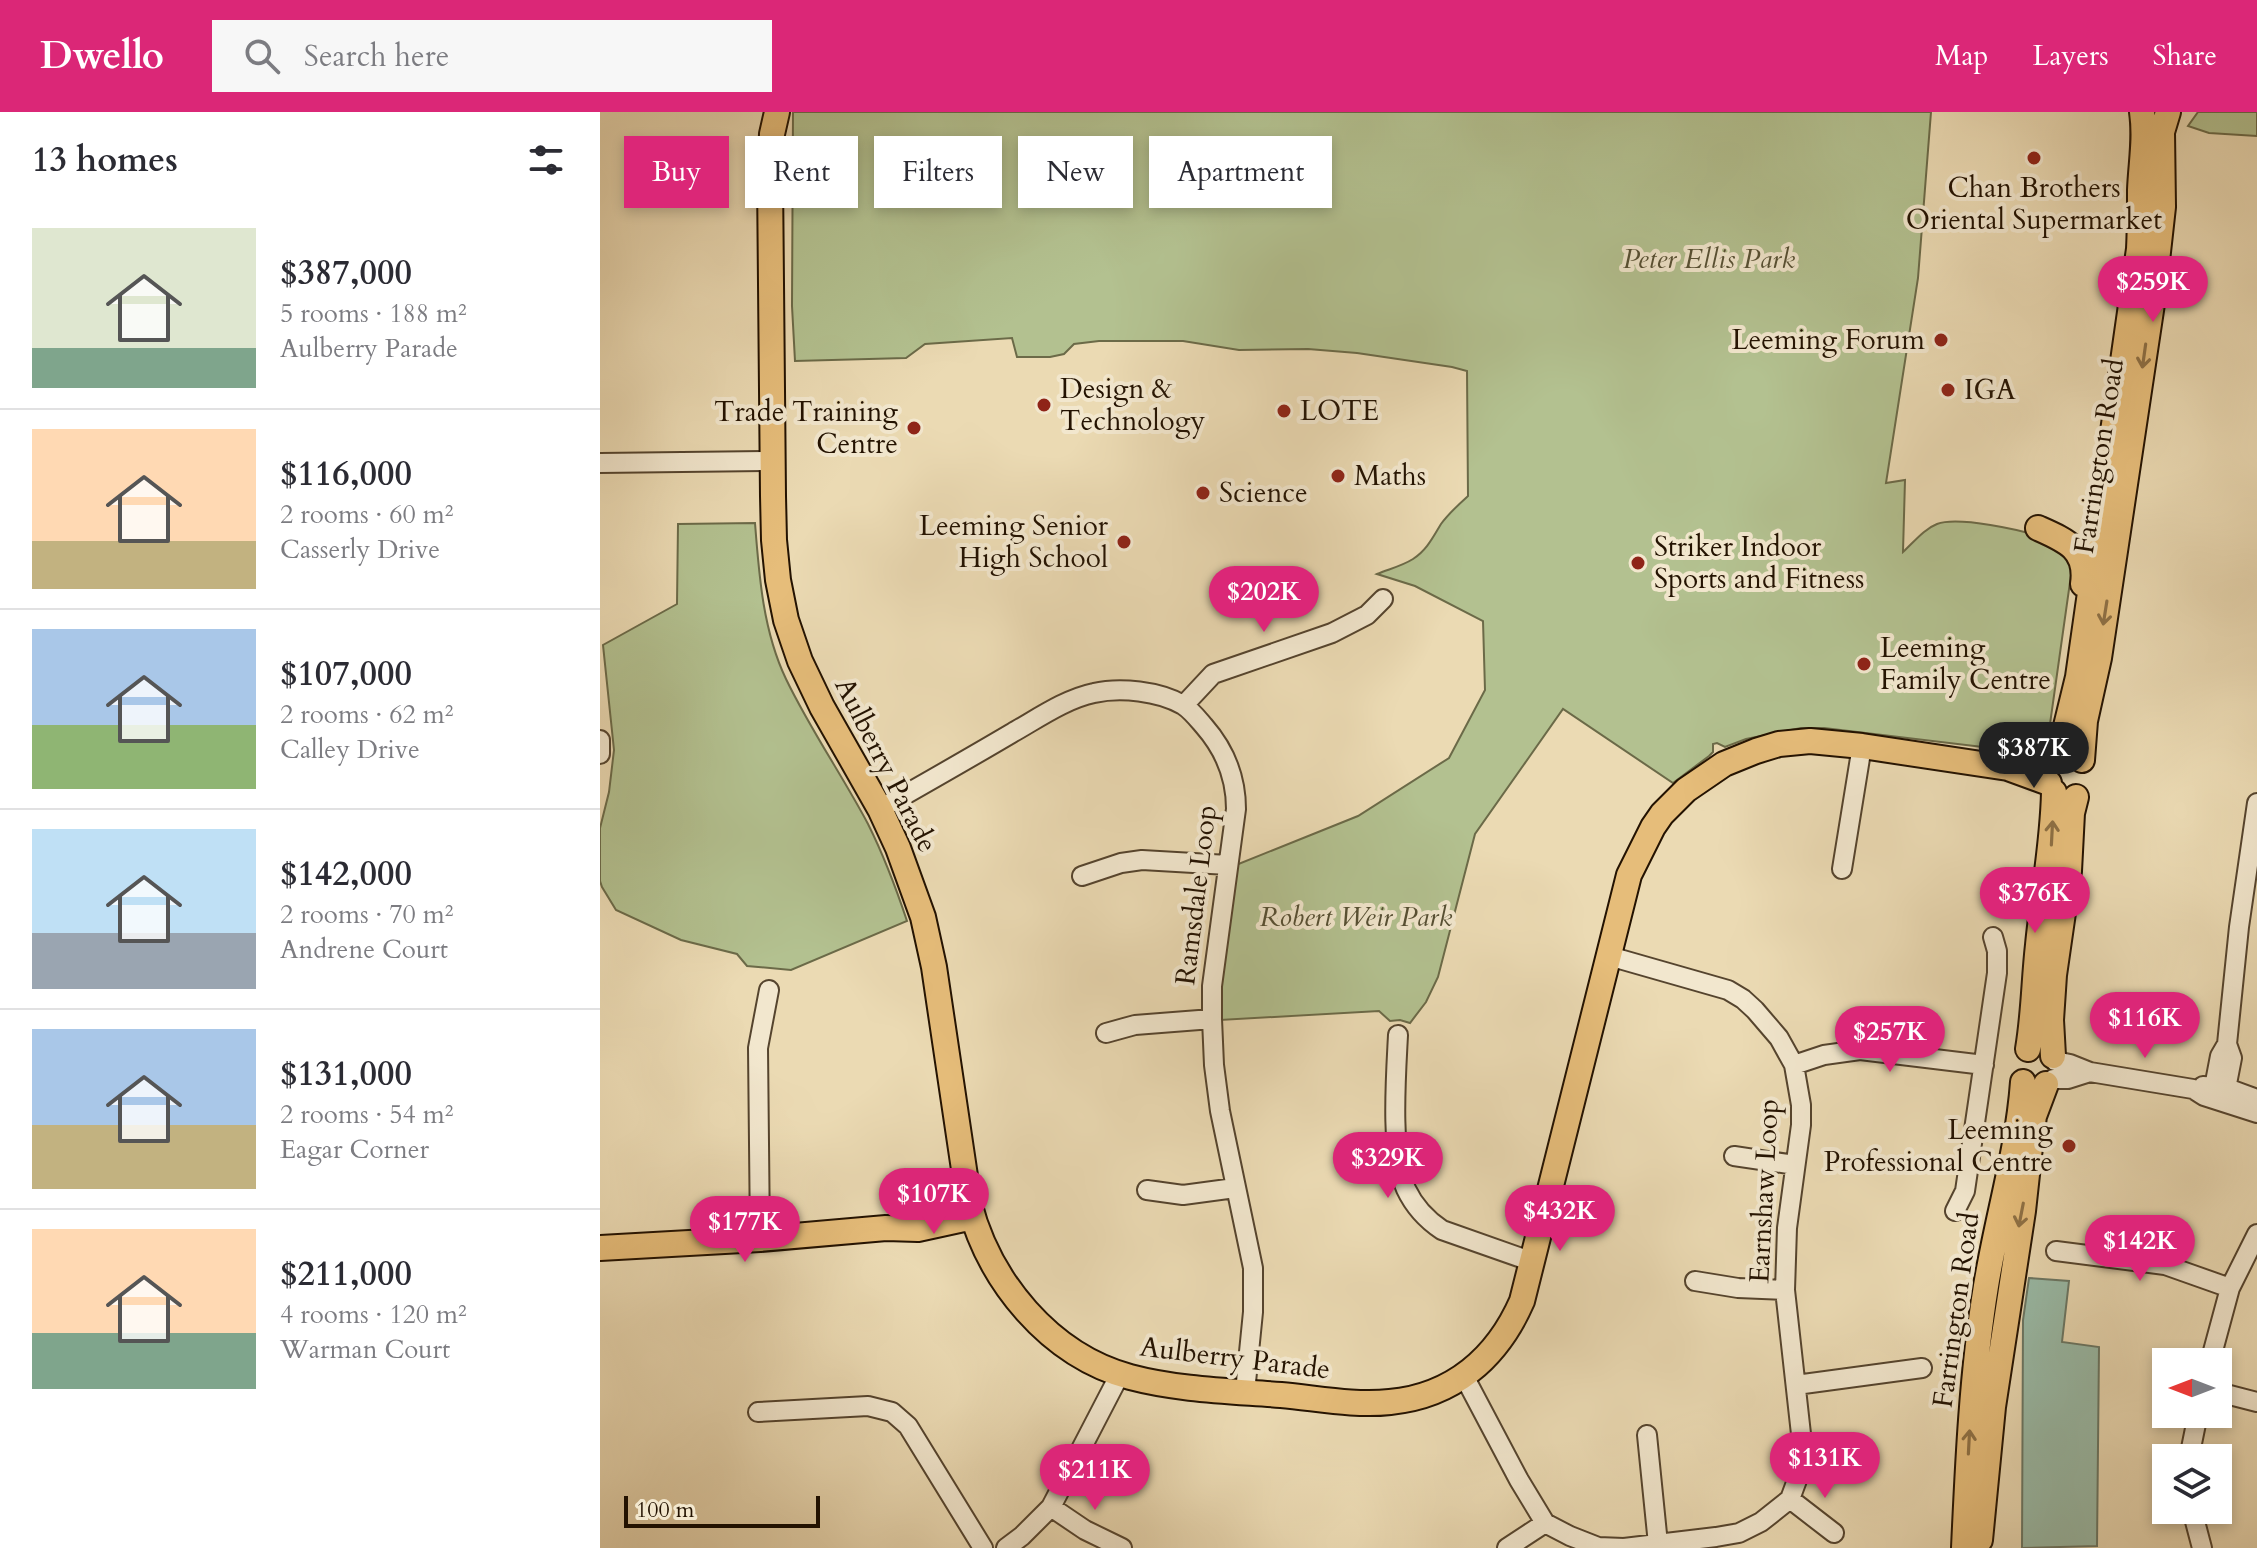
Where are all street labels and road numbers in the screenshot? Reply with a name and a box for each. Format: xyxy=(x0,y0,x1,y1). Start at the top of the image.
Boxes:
street label: Farrington Road xyxy=(2065,356,2133,556)
street label: Aulberry Parade xyxy=(826,671,946,859)
street label: Ramsdale Loop xyxy=(1166,803,1226,987)
street label: Earnshaw Loop xyxy=(1740,1098,1788,1284)
street label: Farrington Road xyxy=(1923,1210,1989,1410)
street label: Aulberry Parade xyxy=(1138,1327,1332,1389)

